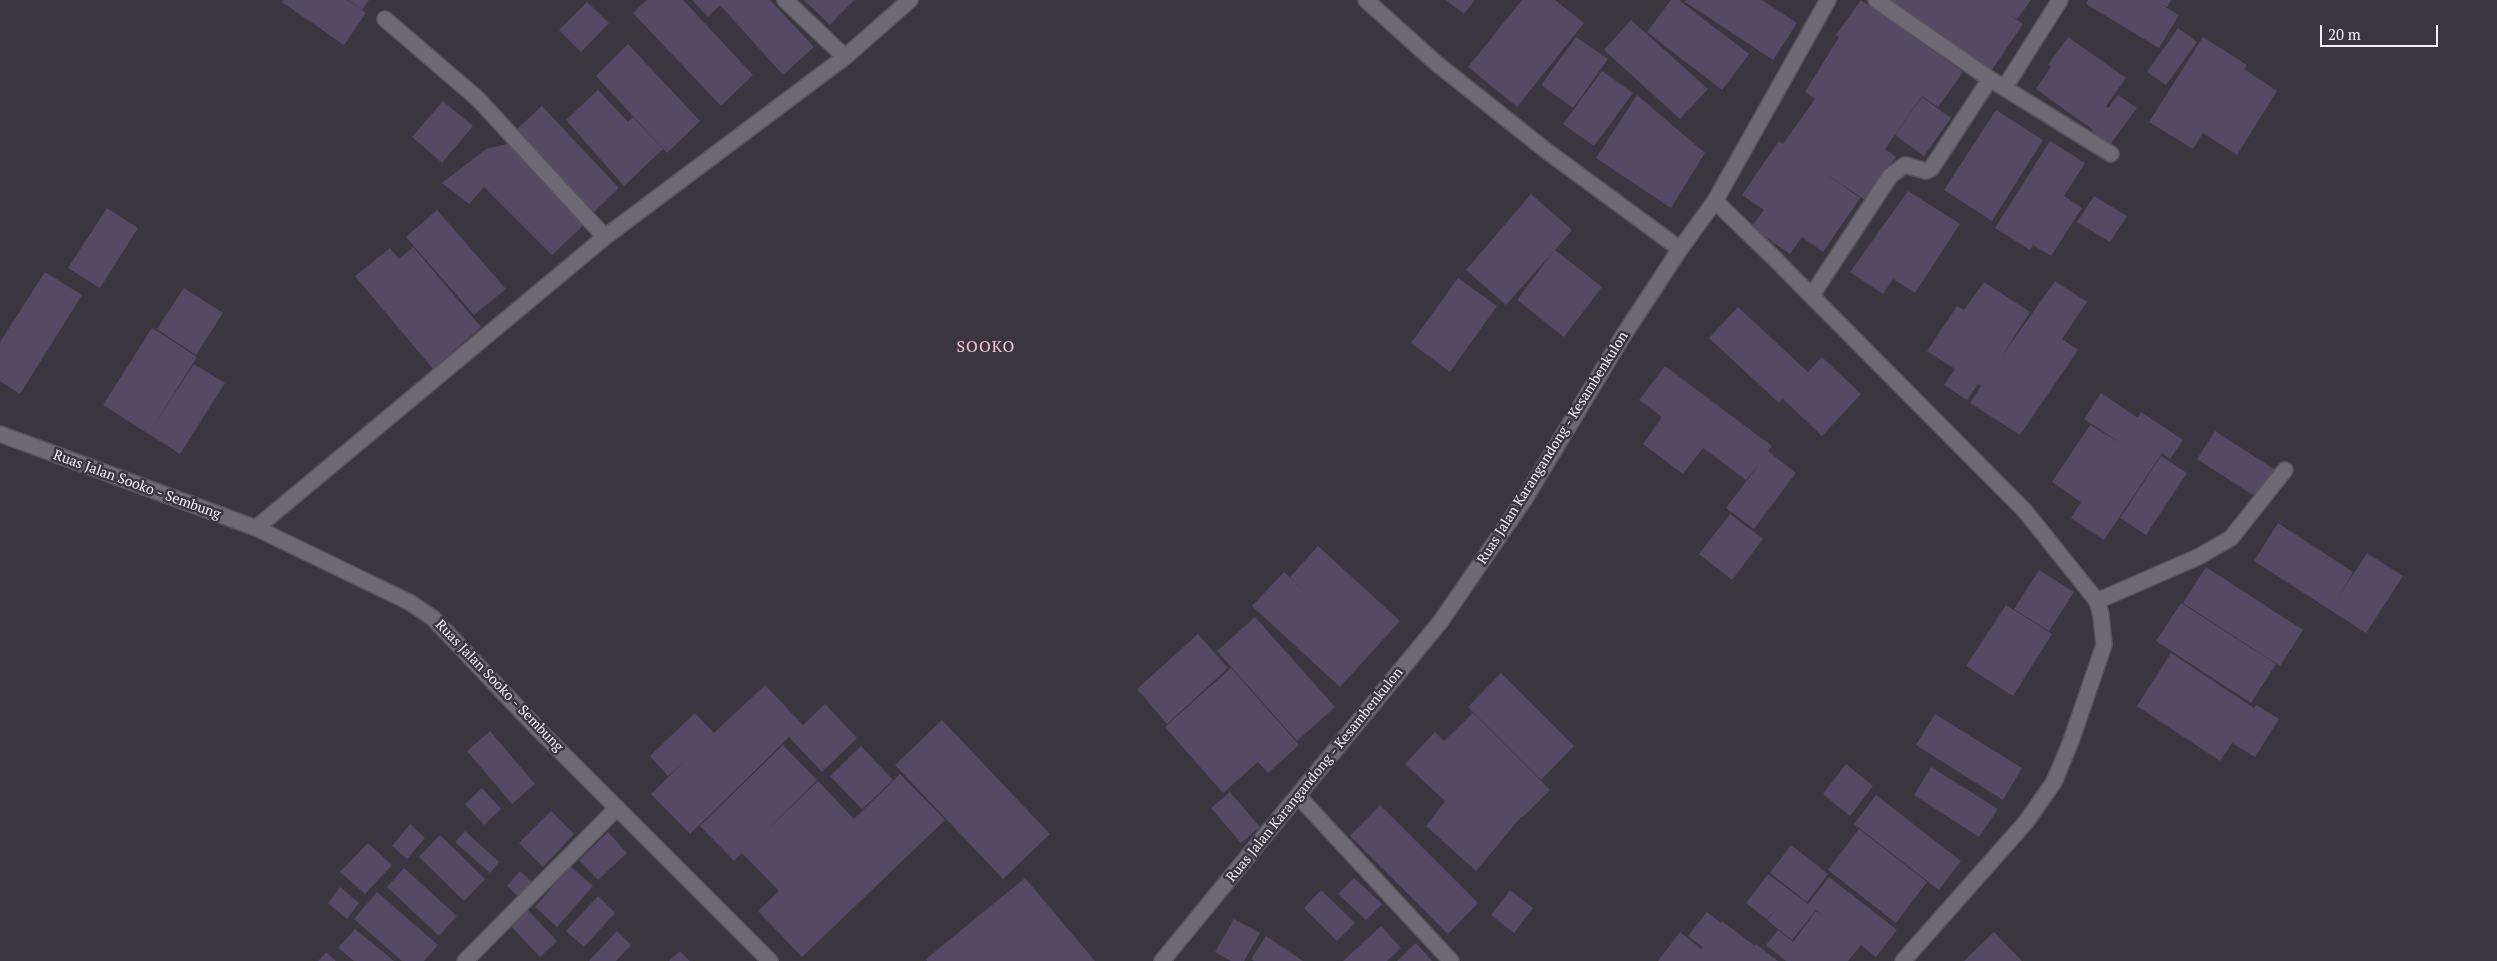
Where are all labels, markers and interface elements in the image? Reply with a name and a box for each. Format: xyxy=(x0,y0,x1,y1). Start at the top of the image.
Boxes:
scale bar xyxy=(2322,15,2440,47)
text: 20 m xyxy=(2328,24,2361,44)
street label: Ruas Jalan Karangandong - Kesambenkulon xyxy=(1474,329,1632,567)
district label: SOOKO xyxy=(956,337,1016,357)
street label: Ruas Jalan Sooko - Sembung xyxy=(51,447,223,523)
street label: Ruas Jalan Sooko - Sembung xyxy=(432,617,566,755)
street label: Ruas Jalan Karangandong - Kesambenkulon xyxy=(1223,664,1407,886)

